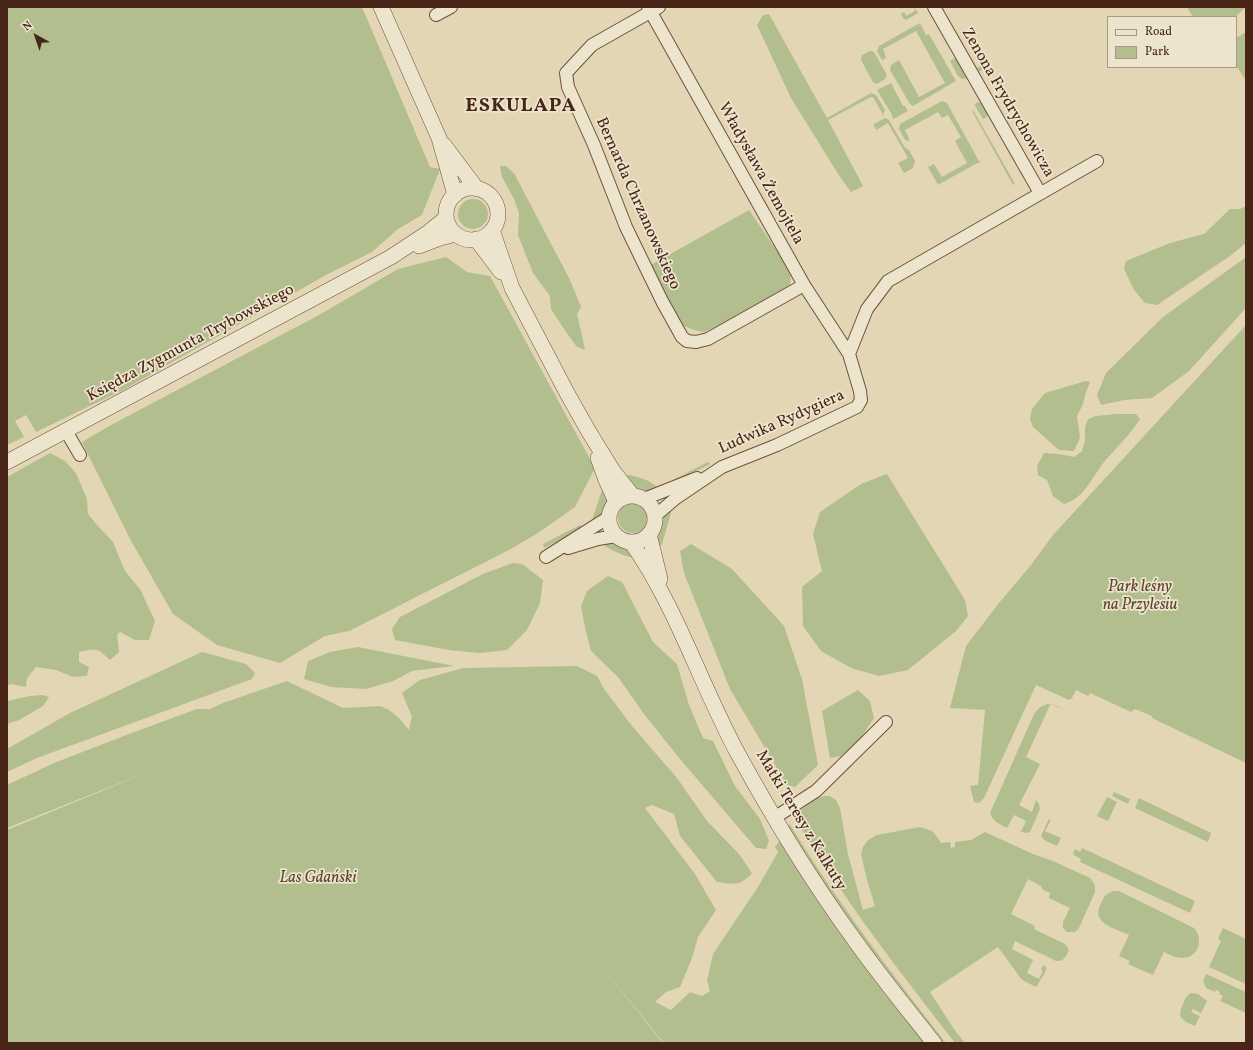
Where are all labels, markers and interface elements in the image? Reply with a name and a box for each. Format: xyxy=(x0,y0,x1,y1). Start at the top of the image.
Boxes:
north arrow xyxy=(16,16,56,56)
legend xyxy=(1107,16,1237,68)
text: N xyxy=(20,18,36,35)
text: Road xyxy=(1145,24,1172,40)
street label: Zenona Frydrychowicza xyxy=(956,25,1058,181)
text: Park xyxy=(1145,44,1170,60)
district label: ESKULAPA xyxy=(465,95,577,119)
street label: Władysława Żemojtela xyxy=(713,100,807,248)
street label: Bernarda Chrzanowskiego xyxy=(590,115,684,293)
street label: Księdza Zygmunta Trybowskiego xyxy=(84,281,298,407)
street label: Ludwika Rydygiera xyxy=(716,387,848,459)
park label: Park leśny na Przylesiu xyxy=(1103,578,1177,616)
street label: Matki Teresy z Kalkuty xyxy=(750,747,850,895)
park label: Las Gdański xyxy=(280,869,356,889)

